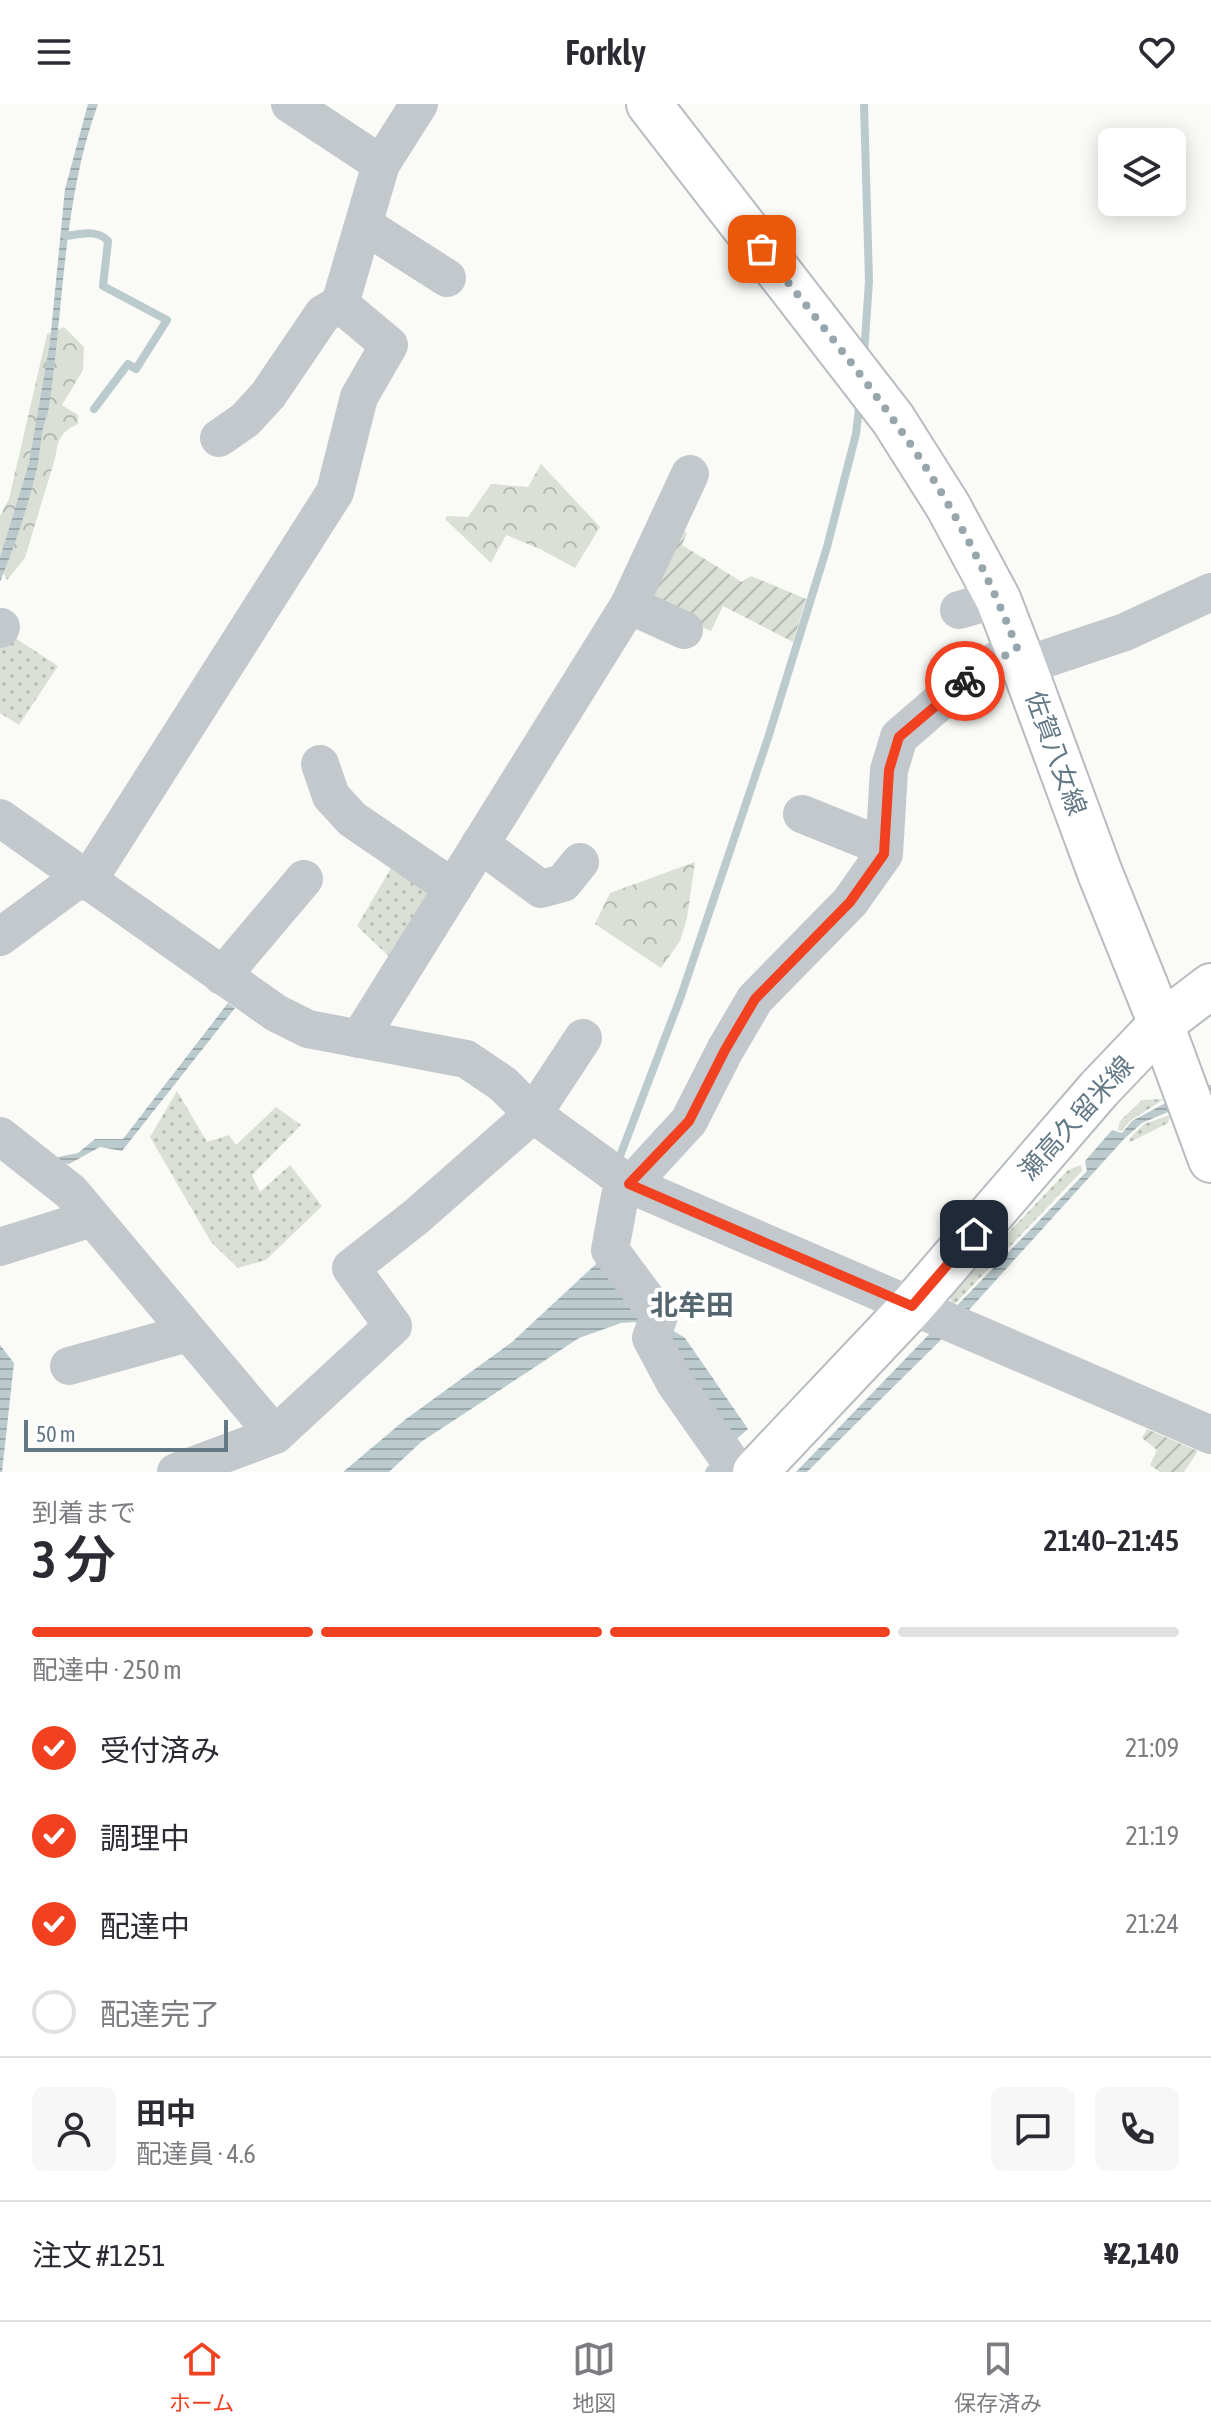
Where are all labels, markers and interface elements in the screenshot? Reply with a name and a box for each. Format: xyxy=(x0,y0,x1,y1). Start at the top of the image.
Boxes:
icon: menu xyxy=(32,30,76,74)
icon: heart xyxy=(1135,30,1179,74)
text: Forkly xyxy=(565,31,646,73)
map controls xyxy=(1098,128,1186,216)
button: layers xyxy=(1098,128,1186,216)
pin xyxy=(728,215,796,283)
icon: bag xyxy=(740,227,784,271)
courier xyxy=(925,641,1005,721)
icon: bike xyxy=(943,659,987,703)
street label: 佐賀八女線 xyxy=(1020,687,1092,819)
street label: 瀬高久留米線 xyxy=(1013,1050,1139,1186)
pin xyxy=(940,1200,1008,1268)
icon: home xyxy=(952,1212,996,1256)
district label: 北牟田 xyxy=(650,1289,734,1321)
scale bar xyxy=(24,1416,228,1452)
text: 50 m xyxy=(36,1421,76,1447)
text: 到着まで xyxy=(32,1498,136,1528)
text: 21:40–21:45 xyxy=(1044,1523,1179,1557)
text: 3 分 xyxy=(32,1529,116,1589)
text: 配達中 · 250 m xyxy=(32,1655,182,1685)
icon: check xyxy=(32,1726,76,1770)
text: 受付済み xyxy=(100,1733,220,1767)
text: 21:09 xyxy=(1125,1733,1179,1763)
icon: check xyxy=(32,1814,76,1858)
text: 調理中 xyxy=(100,1821,190,1855)
text: 21:19 xyxy=(1125,1821,1179,1851)
icon: check xyxy=(32,1902,76,1946)
text: 配達中 xyxy=(100,1909,190,1943)
text: 21:24 xyxy=(1125,1909,1179,1939)
text: 配達完了 xyxy=(100,1997,220,2031)
button: person xyxy=(32,2087,116,2171)
button: chat xyxy=(991,2087,1075,2171)
button: phone xyxy=(1095,2087,1179,2171)
text: 田中 xyxy=(136,2096,196,2130)
text: 配達員 · 4.6 xyxy=(136,2139,256,2169)
text: ¥2,140 xyxy=(1104,2236,1179,2270)
text: 注文 #1251 xyxy=(32,2238,166,2272)
tab: ホーム xyxy=(169,2337,234,2417)
tab: 地図 xyxy=(572,2337,616,2417)
tab: 保存済み xyxy=(954,2337,1042,2417)

